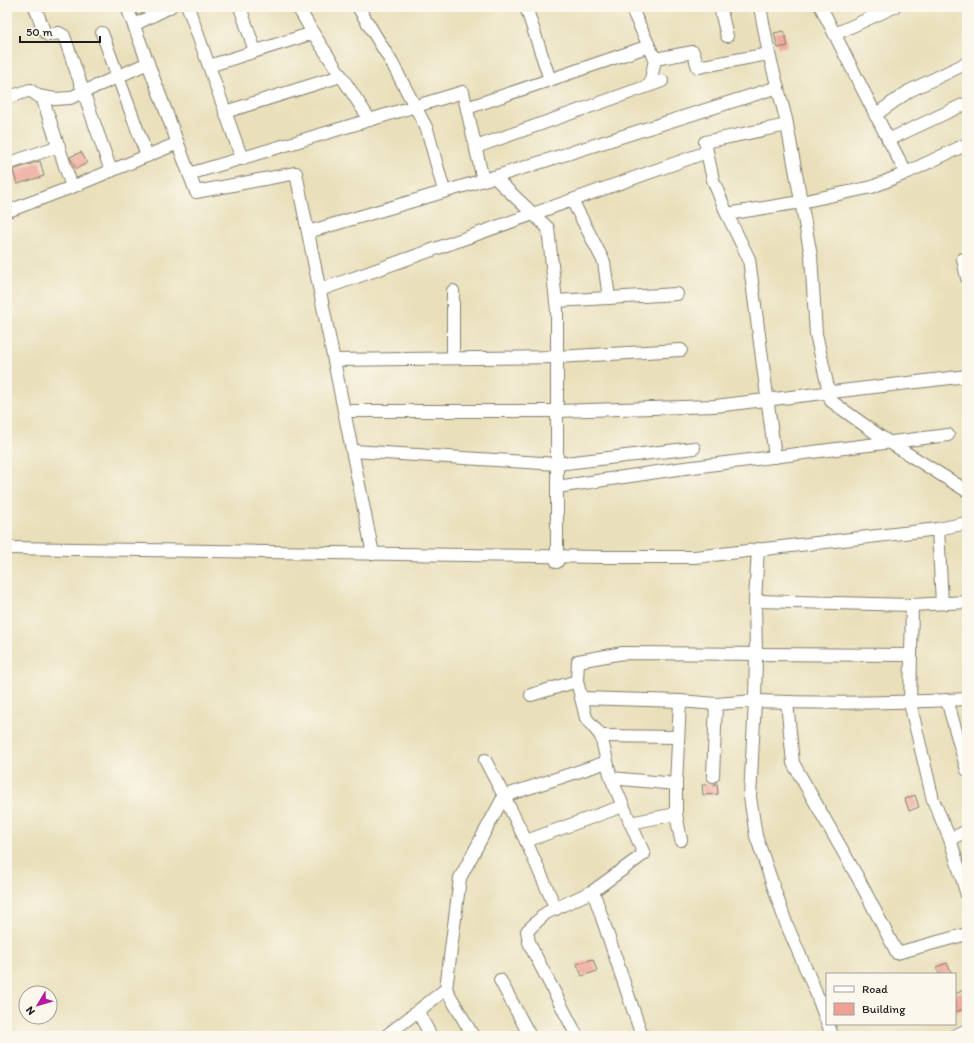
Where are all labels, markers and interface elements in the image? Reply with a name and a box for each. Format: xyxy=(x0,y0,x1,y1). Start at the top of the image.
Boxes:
scale bar xyxy=(20,18,100,44)
text: 50 m xyxy=(26,25,52,39)
legend xyxy=(826,973,956,1025)
text: Road xyxy=(862,982,888,996)
north arrow xyxy=(18,985,58,1025)
text: Building xyxy=(862,1002,906,1016)
text: N xyxy=(23,1004,38,1018)

